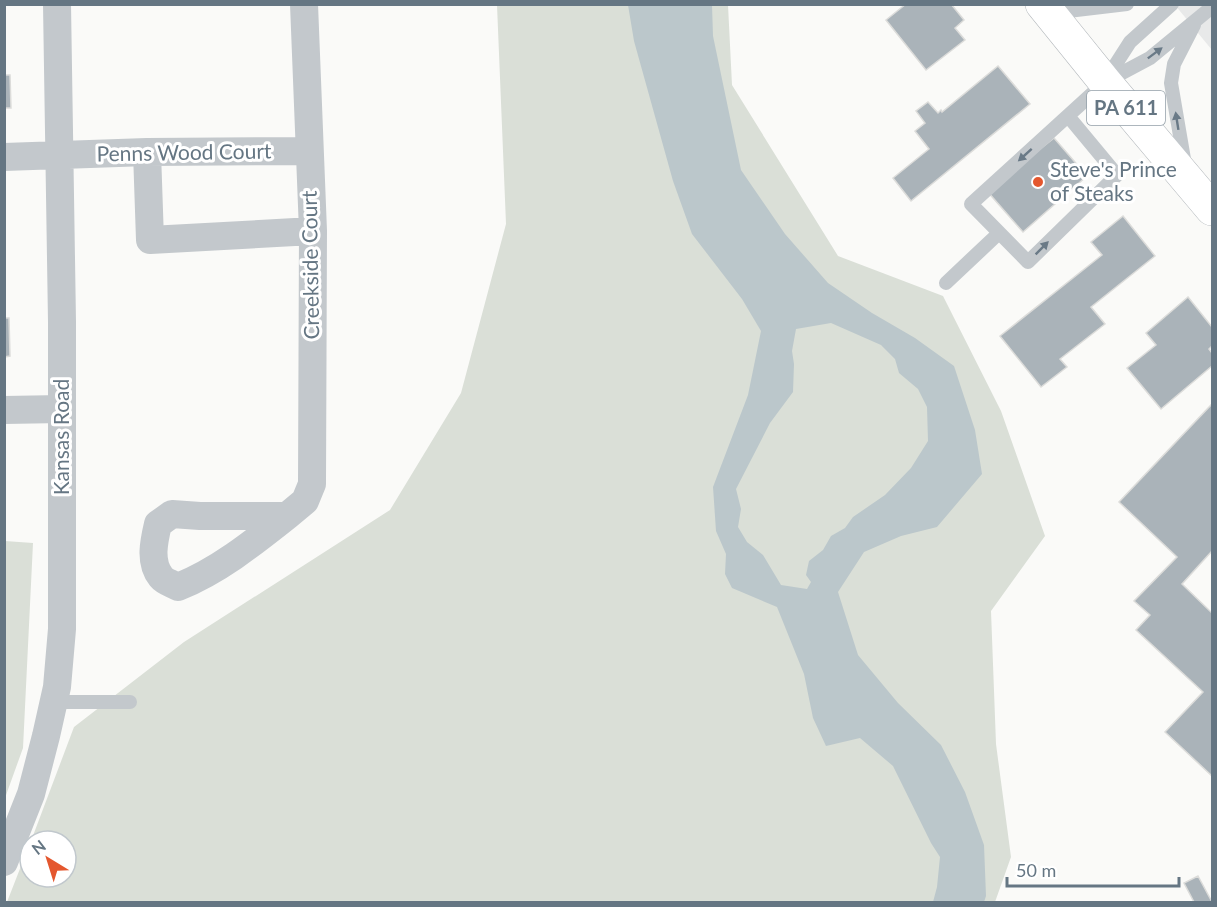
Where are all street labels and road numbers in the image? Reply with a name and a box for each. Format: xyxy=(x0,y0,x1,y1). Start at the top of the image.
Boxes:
road number: PA 611 xyxy=(1087,91,1165,125)
street label: Penns Wood Court xyxy=(96,137,272,166)
street label: Creekside Court xyxy=(296,190,323,340)
street label: Kansas Road xyxy=(48,379,73,495)

